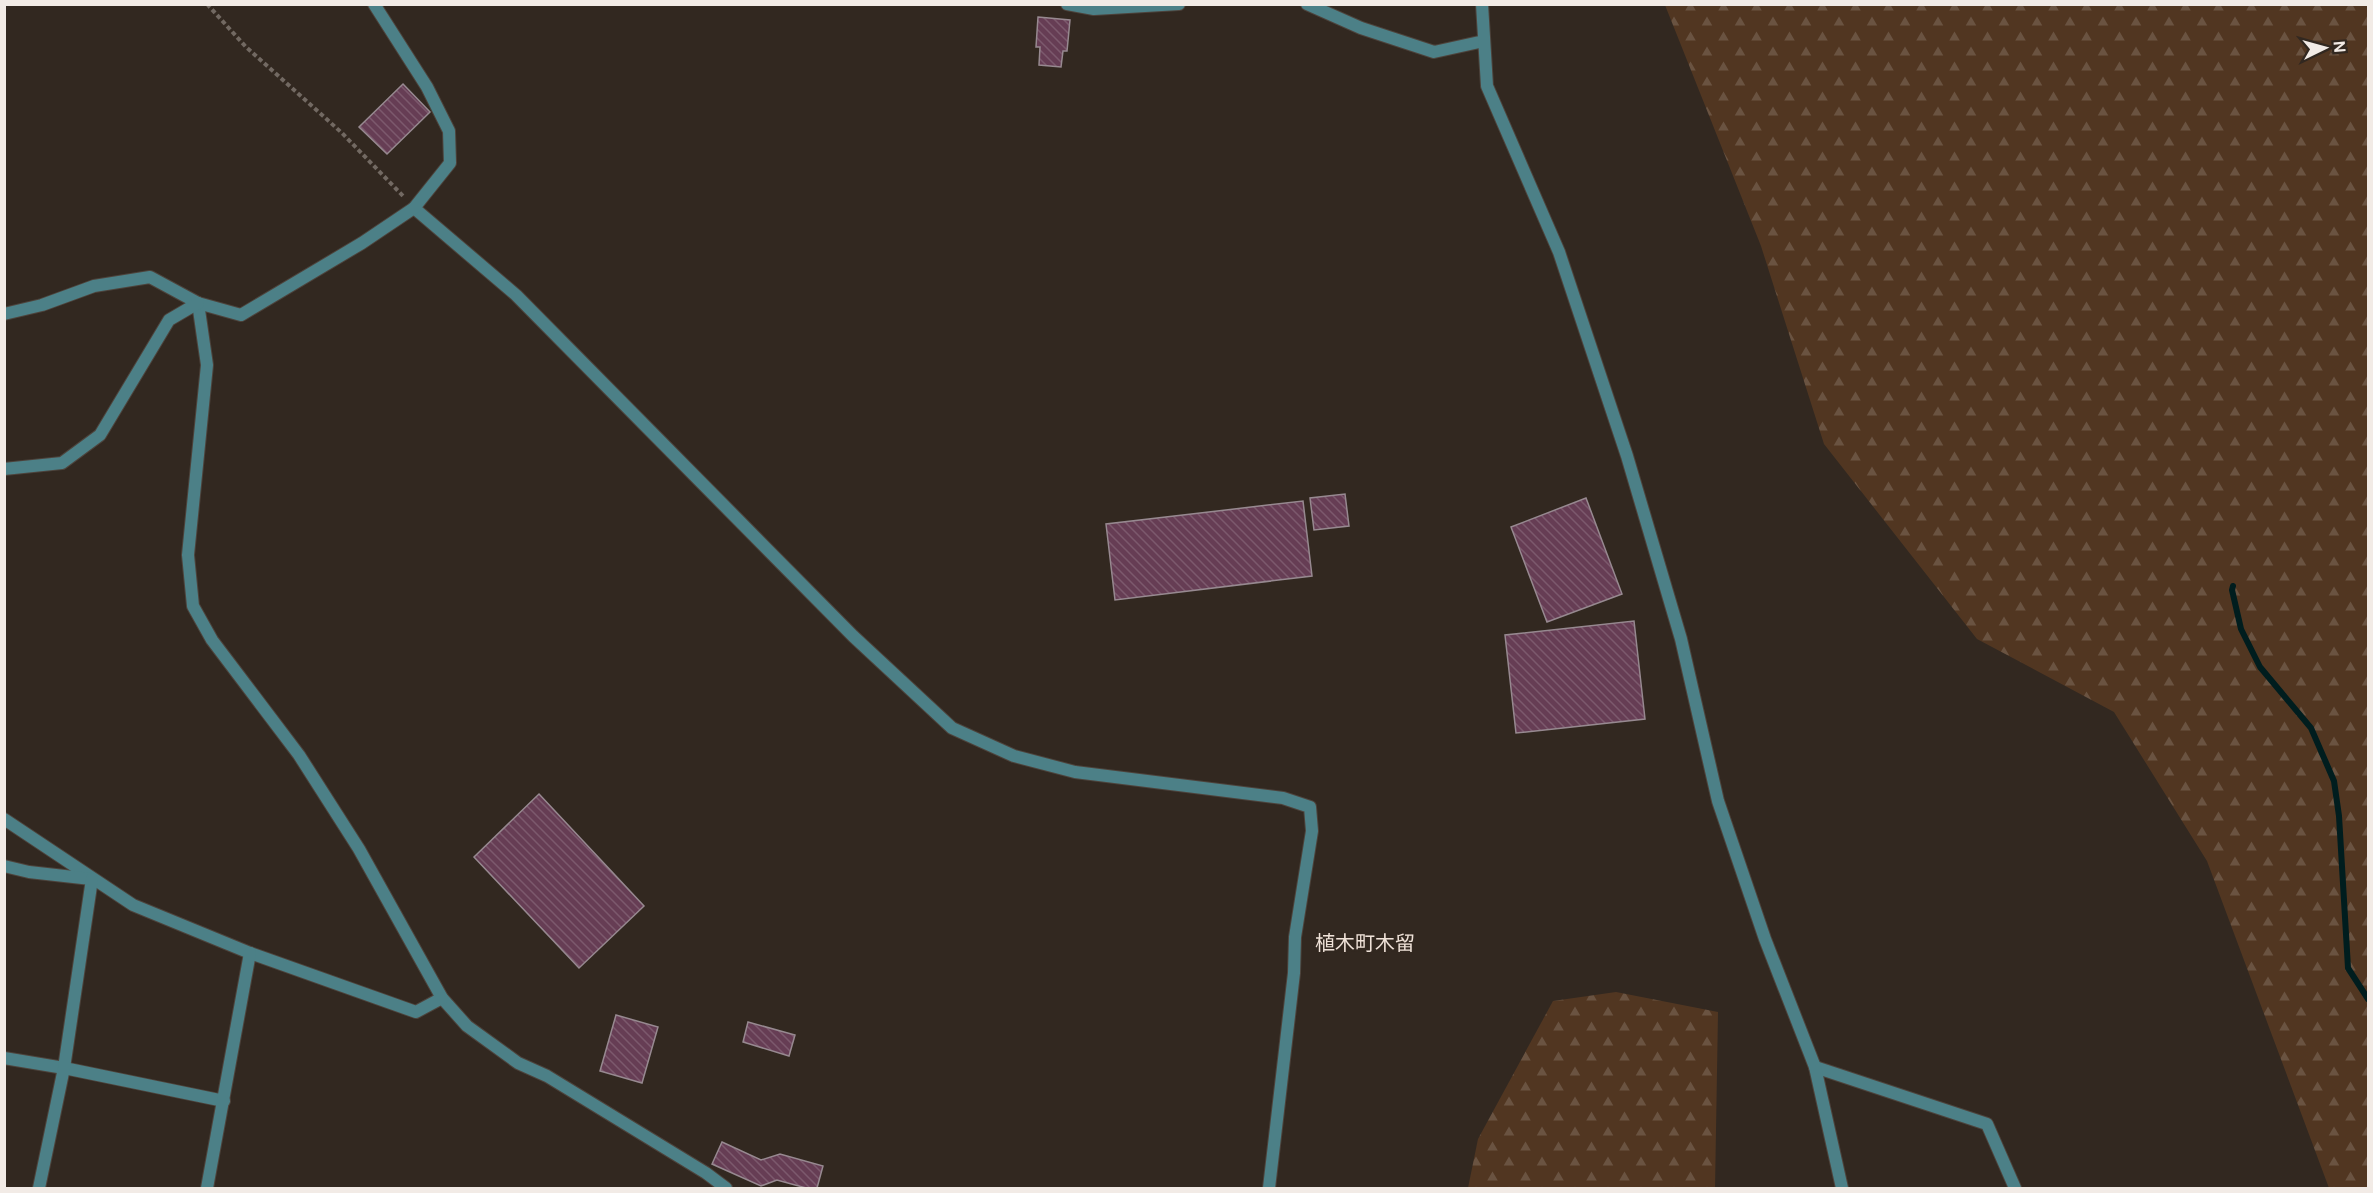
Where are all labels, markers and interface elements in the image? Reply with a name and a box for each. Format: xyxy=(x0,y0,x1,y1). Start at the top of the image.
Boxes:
north arrow xyxy=(2295,18,2355,78)
text: N xyxy=(2328,40,2350,53)
district label: 植木町木留 xyxy=(1315,930,1415,956)

